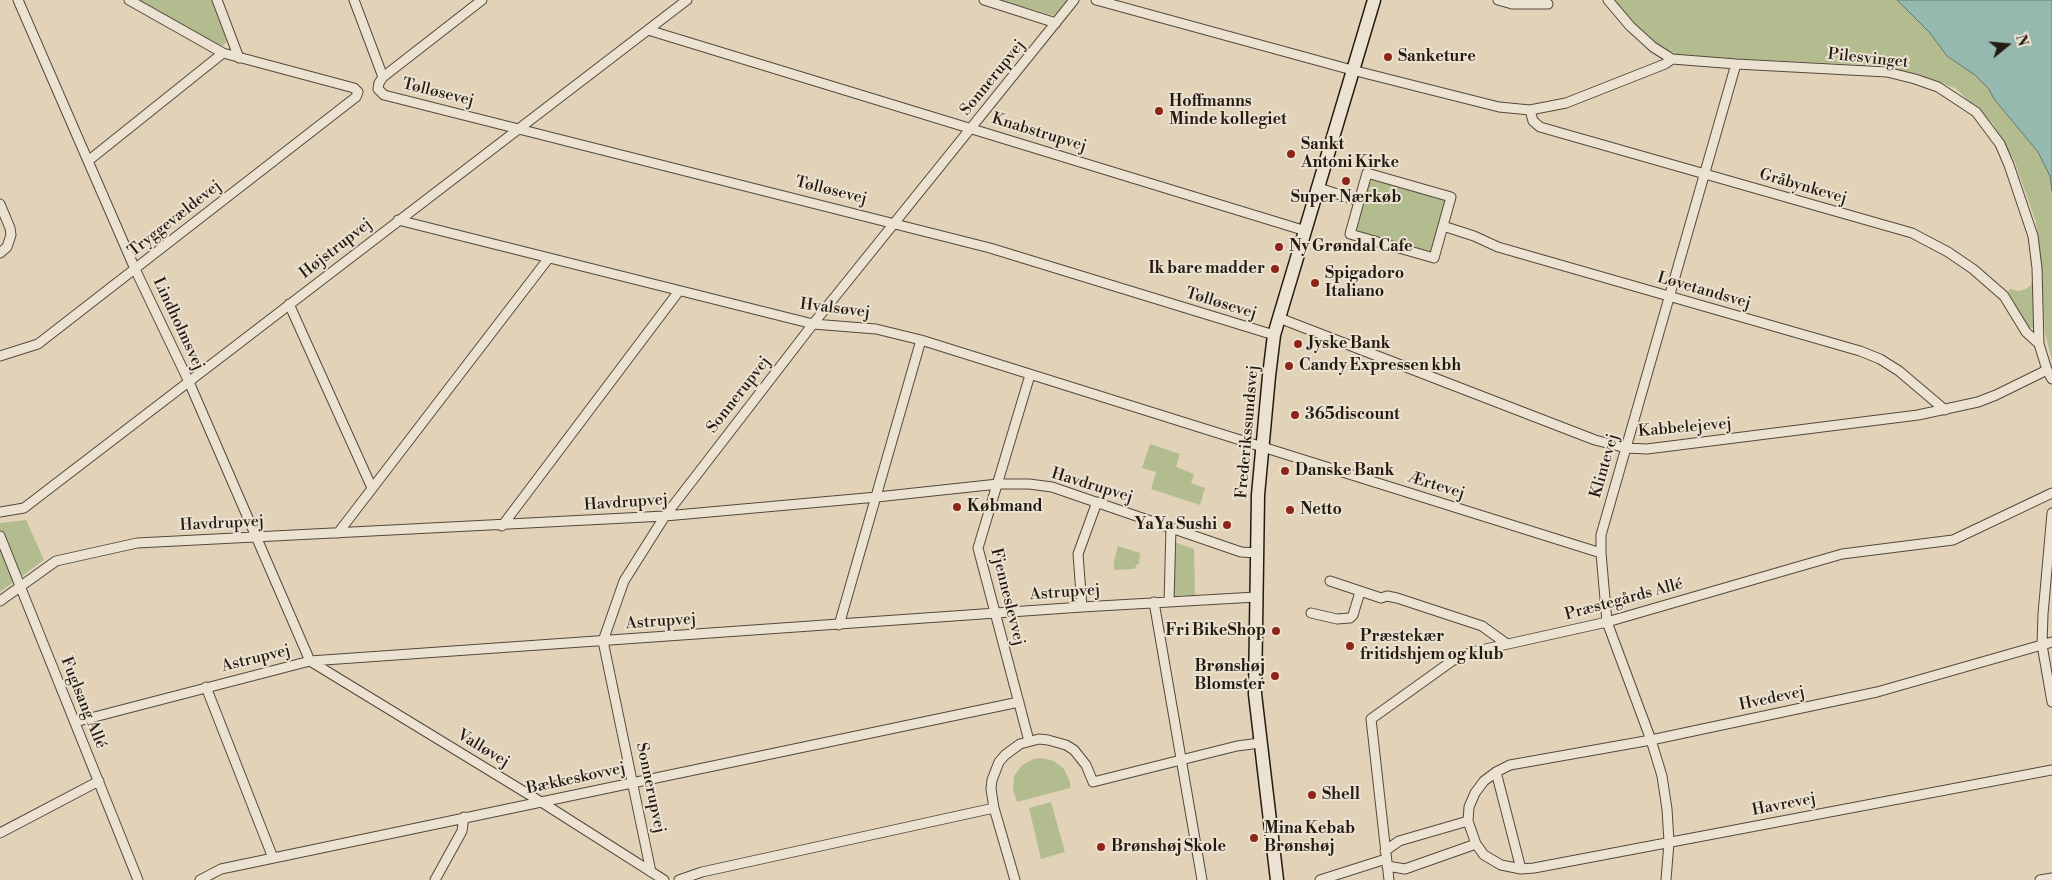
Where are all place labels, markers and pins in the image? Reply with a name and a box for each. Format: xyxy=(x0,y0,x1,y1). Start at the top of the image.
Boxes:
place label: Sanketure xyxy=(1398,47,1476,67)
marker: Sanketure xyxy=(1382,51,1394,63)
place label: Hoffmanns Minde kollegiet xyxy=(1169,92,1287,130)
marker: Hoffmanns Minde kollegiet xyxy=(1153,105,1165,117)
place label: Sankt Antoni Kirke xyxy=(1301,135,1399,173)
marker: Sankt Antoni Kirke xyxy=(1285,148,1297,160)
marker: Super Nærkøb xyxy=(1340,175,1352,187)
place label: Super Nærkøb xyxy=(1291,188,1401,208)
place label: Ny Grøndal Cafe xyxy=(1289,237,1413,257)
marker: Ny Grøndal Cafe xyxy=(1273,241,1285,253)
place label: Ik bare madder xyxy=(1148,259,1265,279)
marker: Ik bare madder xyxy=(1269,263,1281,275)
place label: Spigadoro Italiano xyxy=(1325,264,1404,302)
marker: Spigadoro Italiano xyxy=(1309,277,1321,289)
place label: Jyske Bank xyxy=(1308,334,1390,354)
marker: Jyske Bank xyxy=(1292,338,1304,350)
place label: Candy Expressen kbh xyxy=(1299,356,1461,376)
marker: Candy Expressen kbh xyxy=(1283,360,1295,372)
place label: 365discount xyxy=(1305,405,1400,425)
marker: 365discount xyxy=(1289,409,1301,421)
place label: Danske Bank xyxy=(1295,461,1394,481)
marker: Danske Bank xyxy=(1279,465,1291,477)
place label: Købmand xyxy=(967,497,1043,517)
place label: Netto xyxy=(1300,500,1342,520)
marker: Købmand xyxy=(951,501,963,513)
marker: Netto xyxy=(1284,504,1296,516)
place label: YaYa Sushi xyxy=(1134,515,1217,535)
marker: YaYa Sushi xyxy=(1221,519,1233,531)
place label: Fri BikeShop xyxy=(1165,621,1266,641)
marker: Fri BikeShop xyxy=(1270,625,1282,637)
place label: Præstekær fritidshjem og klub xyxy=(1360,627,1503,665)
marker: Præstekær fritidshjem og klub xyxy=(1344,640,1356,652)
place label: Brønshøj Blomster xyxy=(1194,657,1265,695)
marker: Brønshøj Blomster xyxy=(1269,670,1281,682)
place label: Shell xyxy=(1322,785,1360,805)
marker: Shell xyxy=(1306,789,1318,801)
place label: Mina Kebab Brønshøj xyxy=(1264,819,1355,857)
marker: Mina Kebab Brønshøj xyxy=(1248,832,1260,844)
place label: Brønshøj Skole xyxy=(1111,837,1226,857)
marker: Brønshøj Skole xyxy=(1095,841,1107,853)

